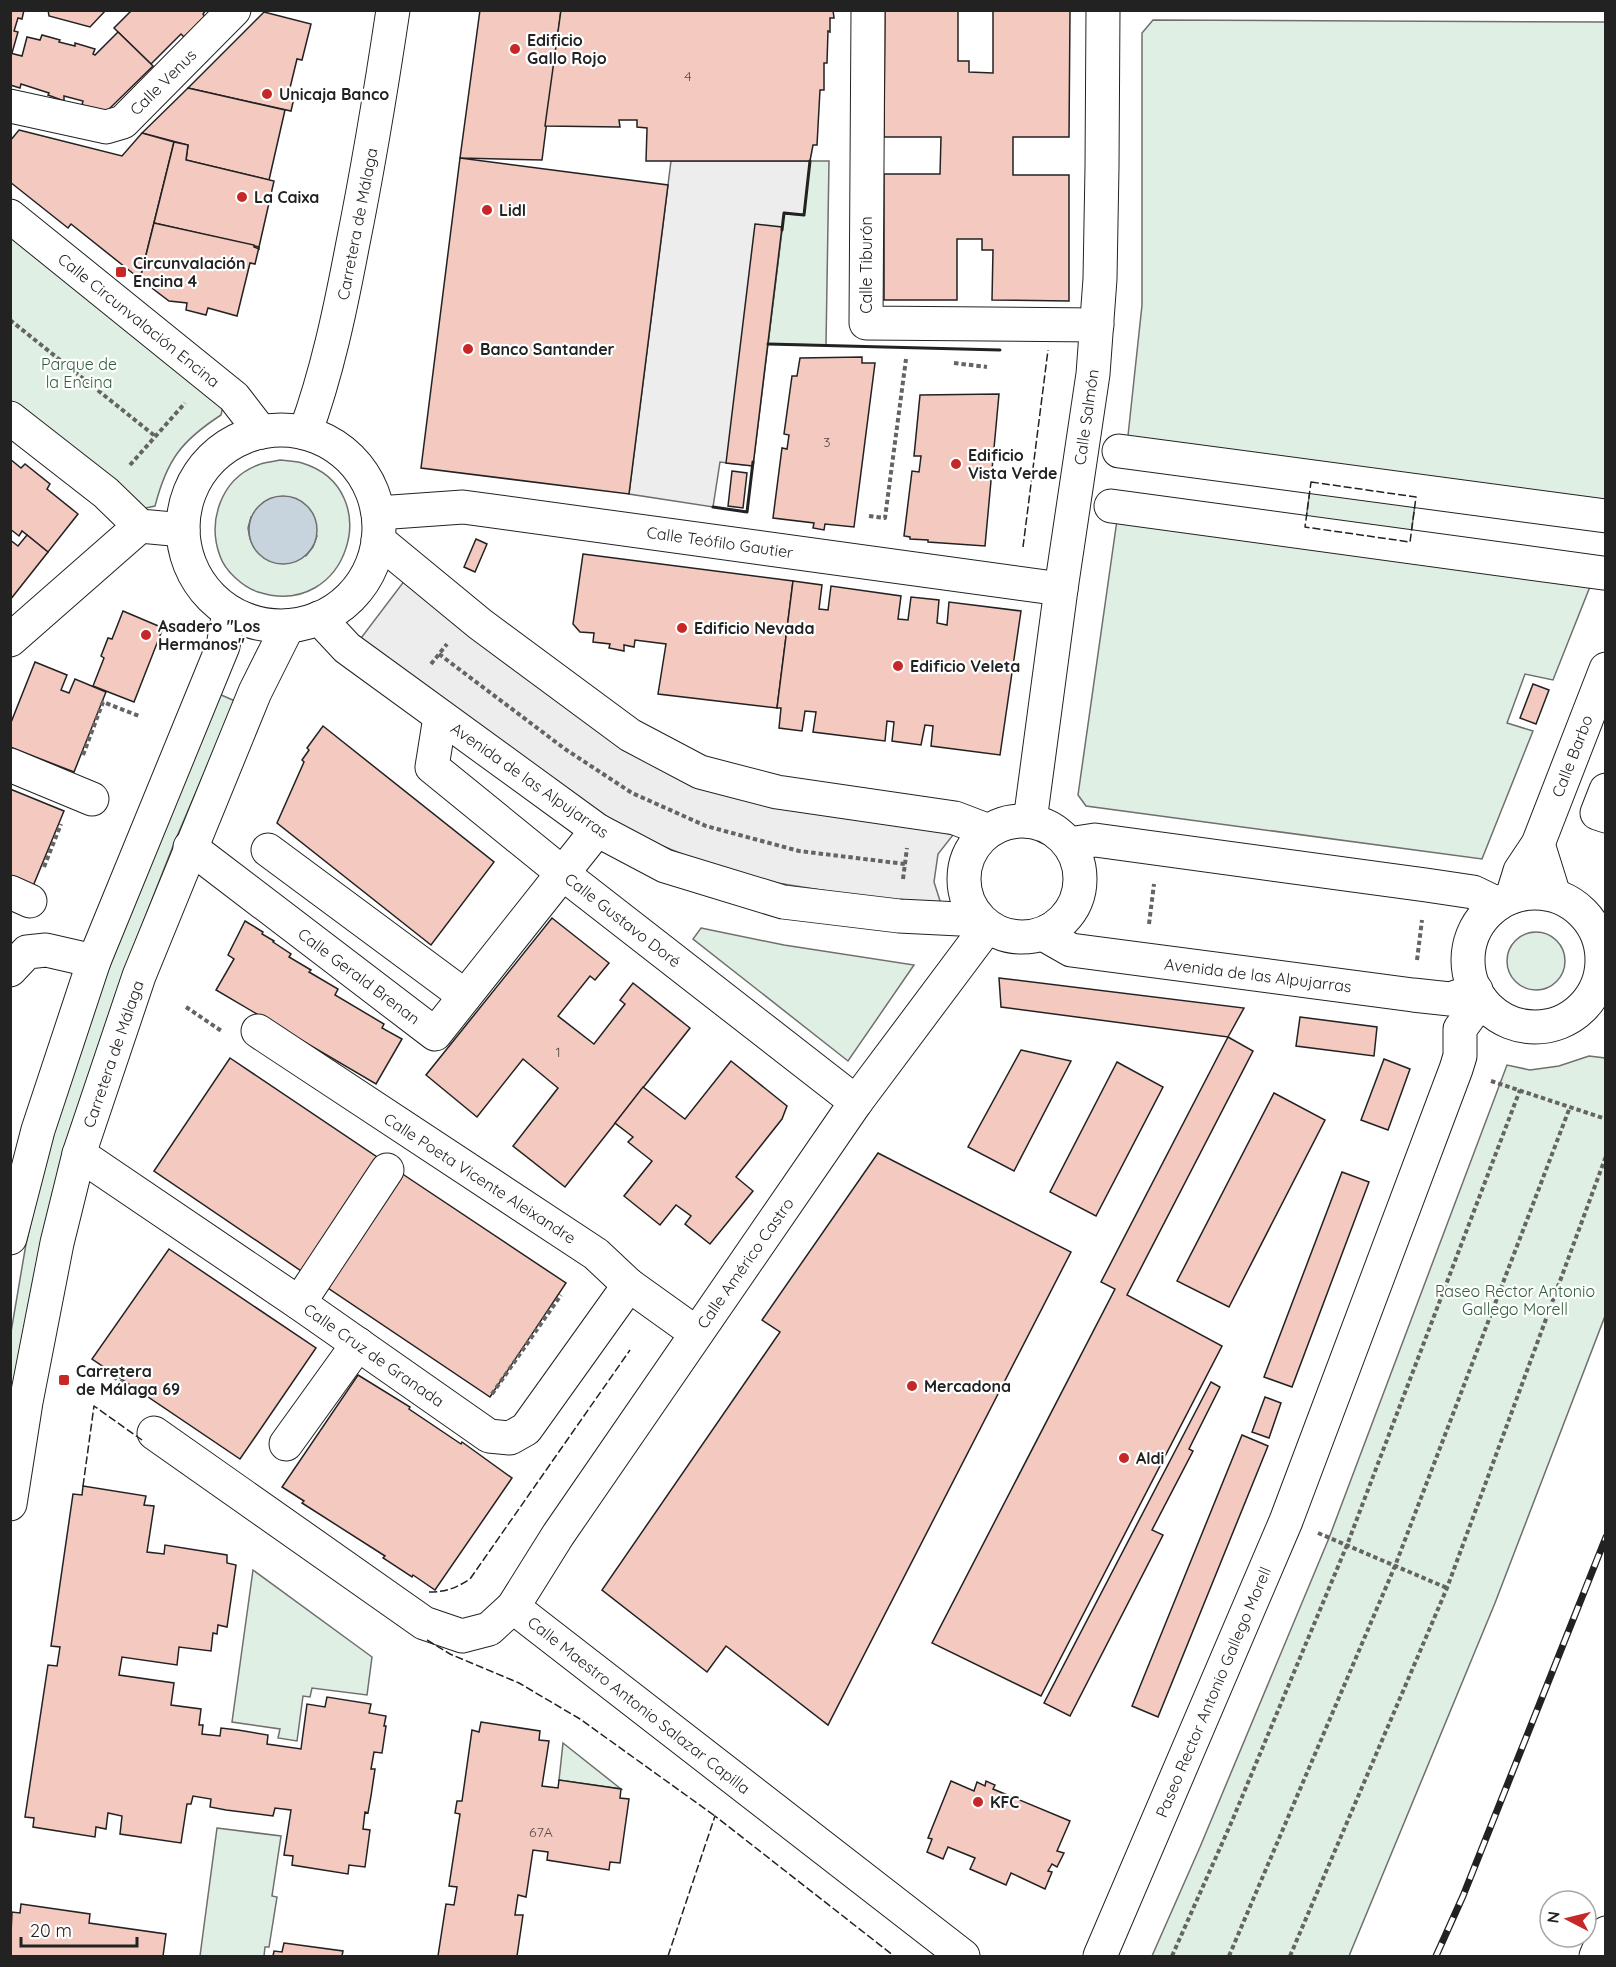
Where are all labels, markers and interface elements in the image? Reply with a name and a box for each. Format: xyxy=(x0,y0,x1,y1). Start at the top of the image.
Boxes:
place label: Edificio Gallo Rojo xyxy=(527,30,607,68)
marker: Edificio Gallo Rojo xyxy=(508,42,522,56)
street label: Calle Venus xyxy=(126,45,200,119)
house number: 4 xyxy=(684,67,692,85)
place label: Unicaja Banco xyxy=(279,84,389,104)
marker: Unicaja Banco xyxy=(260,87,274,101)
street label: Carretera de Málaga xyxy=(332,146,382,302)
place label: La Caixa xyxy=(254,187,319,207)
marker: La Caixa xyxy=(235,190,249,204)
place label: Lidl xyxy=(499,200,526,220)
marker: Lidl xyxy=(480,203,494,217)
street label: Calle Tiburón xyxy=(856,216,876,314)
street label: Calle Circunvalación Encina xyxy=(54,249,224,391)
place label: Circunvalación Encina 4 xyxy=(133,253,246,291)
marker: Circunvalación Encina 4 xyxy=(114,265,128,279)
place label: Banco Santander xyxy=(480,339,615,359)
marker: Banco Santander xyxy=(461,342,475,356)
park label: Parque de la Encina xyxy=(41,354,117,392)
street label: Calle Salmón xyxy=(1069,368,1103,466)
house number: 3 xyxy=(823,433,831,451)
place label: Edificio Vista Verde xyxy=(968,445,1057,483)
marker: Edificio Vista Verde xyxy=(949,457,963,471)
street label: Calle Teófilo Gautier xyxy=(645,522,795,562)
place label: Asadero "Los Hermanos" xyxy=(158,616,261,654)
place label: Edificio Nevada xyxy=(694,618,814,638)
marker: Edificio Nevada xyxy=(675,621,689,635)
marker: Asadero "Los Hermanos" xyxy=(139,628,153,642)
place label: Edificio Veleta xyxy=(910,656,1020,676)
marker: Edificio Veleta xyxy=(891,659,905,673)
street label: Calle Barbo xyxy=(1547,712,1597,800)
street label: Avenida de las Alpujarras xyxy=(447,718,613,842)
street label: Calle Gustavo Doré xyxy=(561,868,685,972)
street label: Calle Gerald Brenan xyxy=(294,924,424,1028)
street label: Avenida de las Alpujarras xyxy=(1163,954,1353,996)
street label: Carretera de Málaga xyxy=(78,978,148,1130)
house number: 1 xyxy=(555,1043,561,1061)
street label: Calle Poeta Vicente Aleixandre xyxy=(380,1108,580,1248)
street label: Calle Américo Castro xyxy=(692,1194,798,1332)
park label: Paseo Rector Antonio Gallego Morell xyxy=(1435,1281,1595,1319)
street label: Calle Cruz de Granada xyxy=(300,1299,448,1411)
place label: Carretera de Málaga 69 xyxy=(76,1361,180,1399)
marker: Carretera de Málaga 69 xyxy=(57,1373,71,1387)
place label: Mercadona xyxy=(924,1376,1011,1396)
marker: Mercadona xyxy=(905,1379,919,1393)
place label: Aldi xyxy=(1136,1448,1164,1468)
marker: Aldi xyxy=(1117,1451,1131,1465)
street label: Paseo Rector Antonio Gallego Morell xyxy=(1151,1564,1275,1820)
street label: Calle Maestro Antonio Salazar Capilla xyxy=(524,1612,754,1798)
place label: KFC xyxy=(990,1792,1019,1812)
marker: KFC xyxy=(971,1795,985,1809)
house number: 67A xyxy=(529,1823,553,1841)
north arrow xyxy=(1538,1889,1598,1949)
scale bar xyxy=(21,1910,136,1948)
text: N xyxy=(1542,1910,1564,1924)
text: 20 m xyxy=(30,1919,72,1942)

